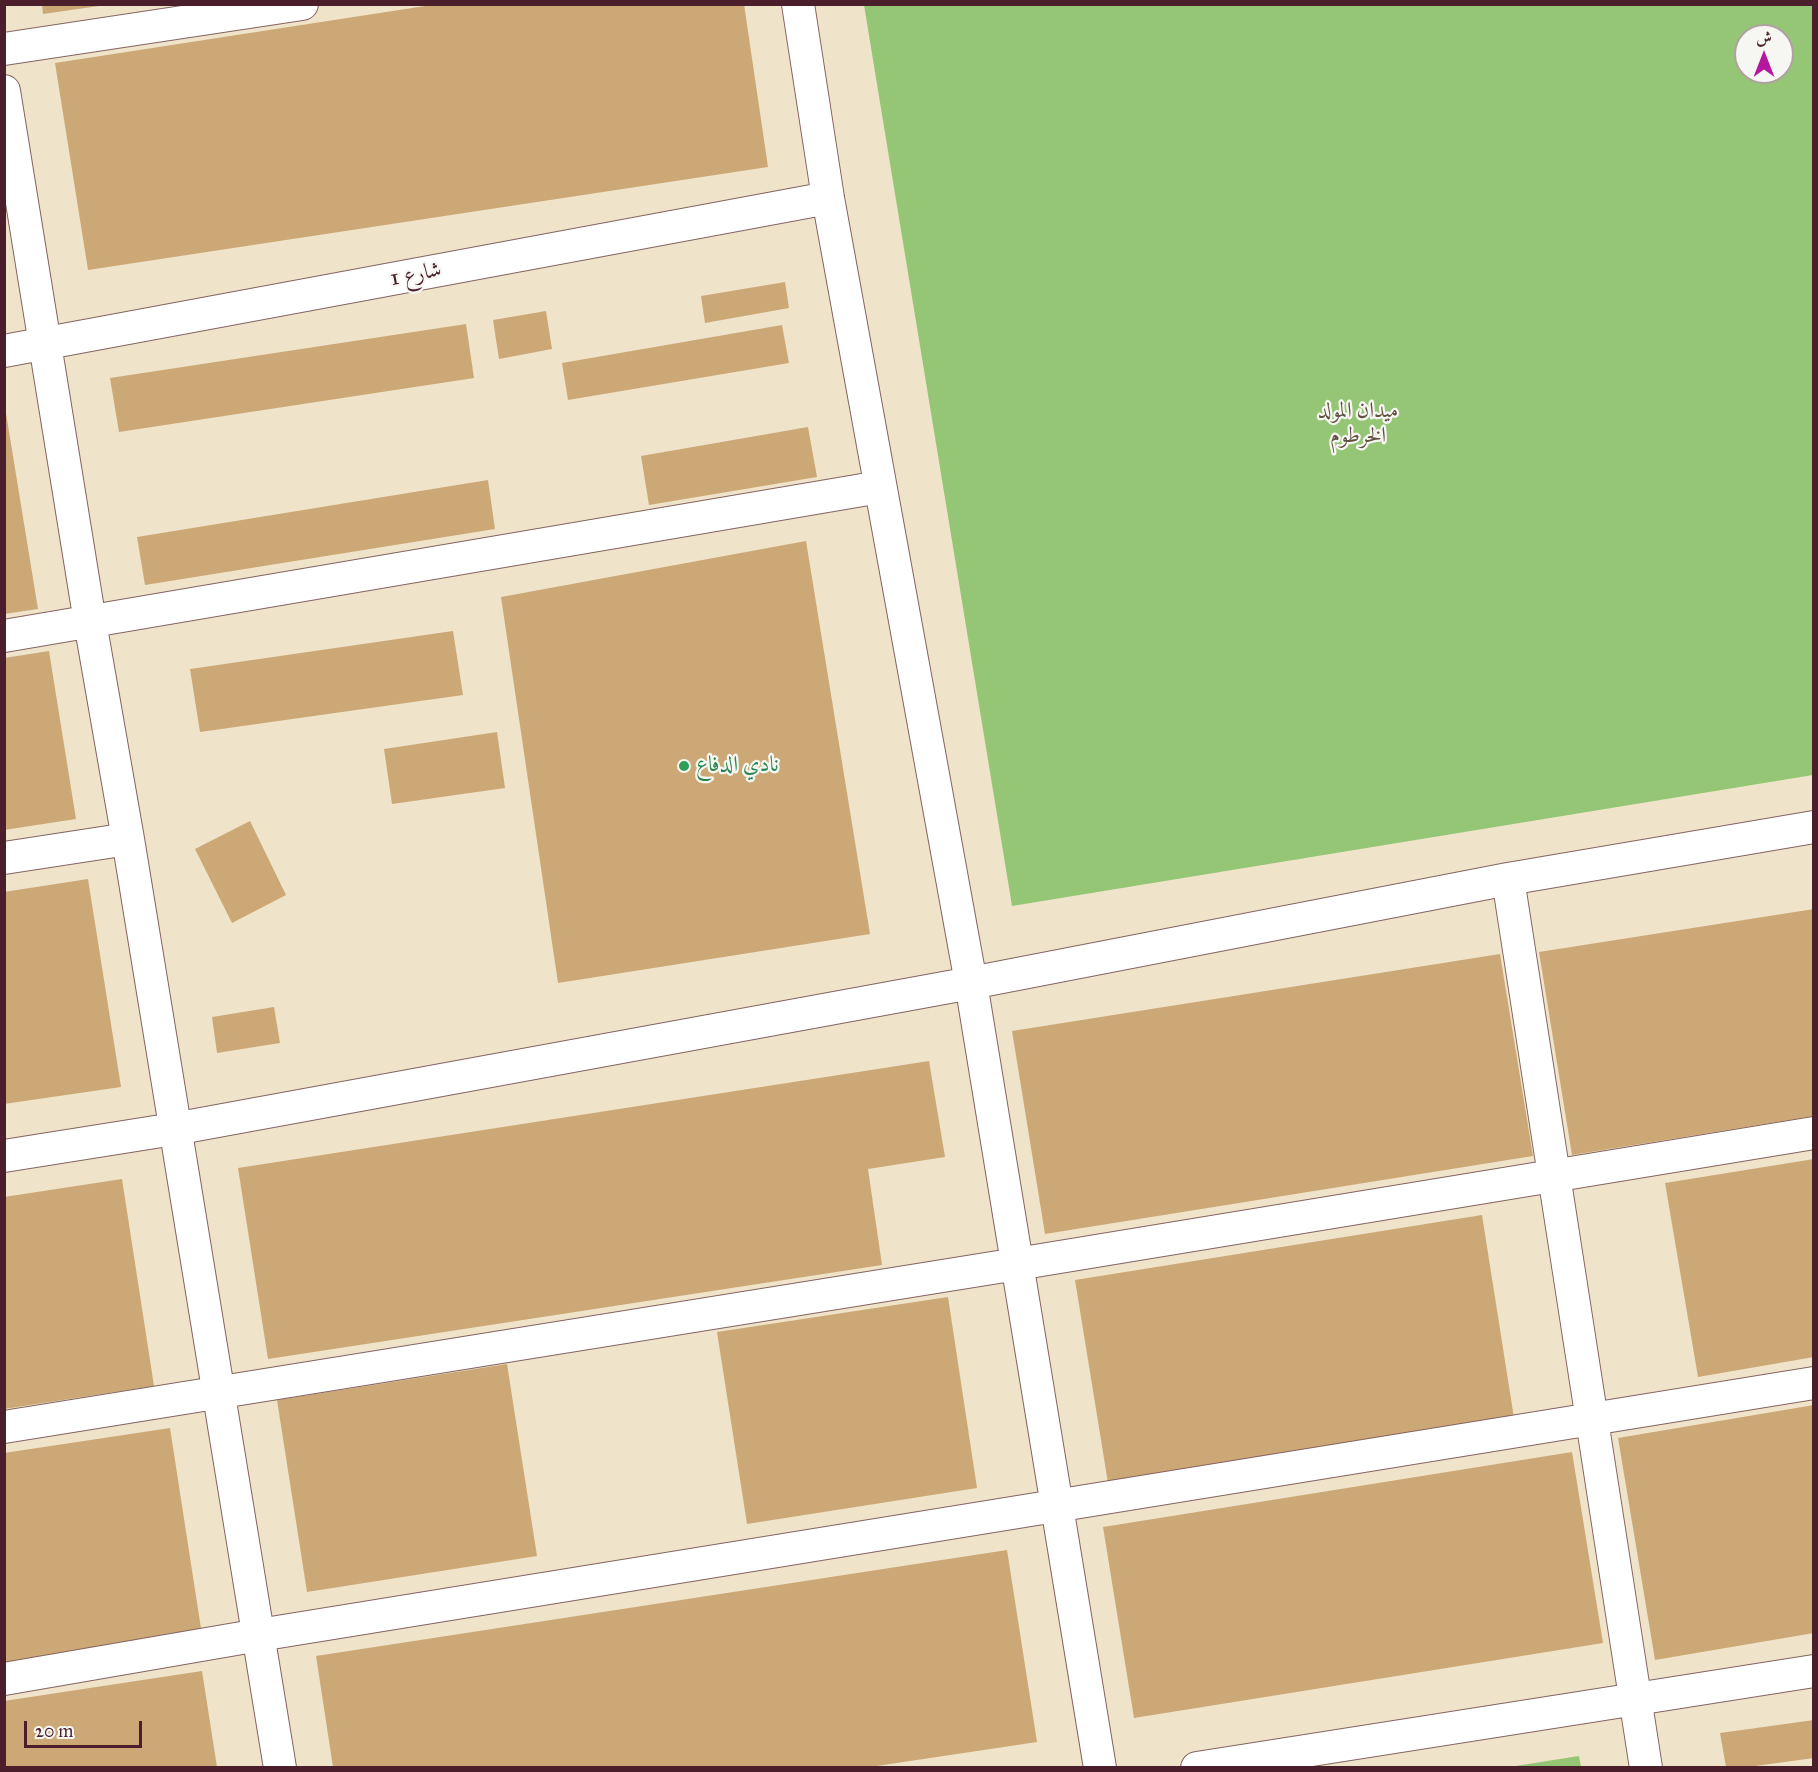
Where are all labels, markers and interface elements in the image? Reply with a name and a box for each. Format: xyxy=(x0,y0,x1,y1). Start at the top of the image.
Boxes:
north arrow xyxy=(1734,24,1794,84)
text: ش xyxy=(1756,28,1772,47)
street label: شارع 1 xyxy=(388,257,444,293)
park label: ميدان المولد الخرطوم xyxy=(1318,399,1398,451)
place label: نادي الدفاع xyxy=(696,753,779,779)
marker: نادي الدفاع xyxy=(677,759,691,773)
scale bar xyxy=(27,1709,146,1747)
text: 20 m xyxy=(35,1720,73,1742)

